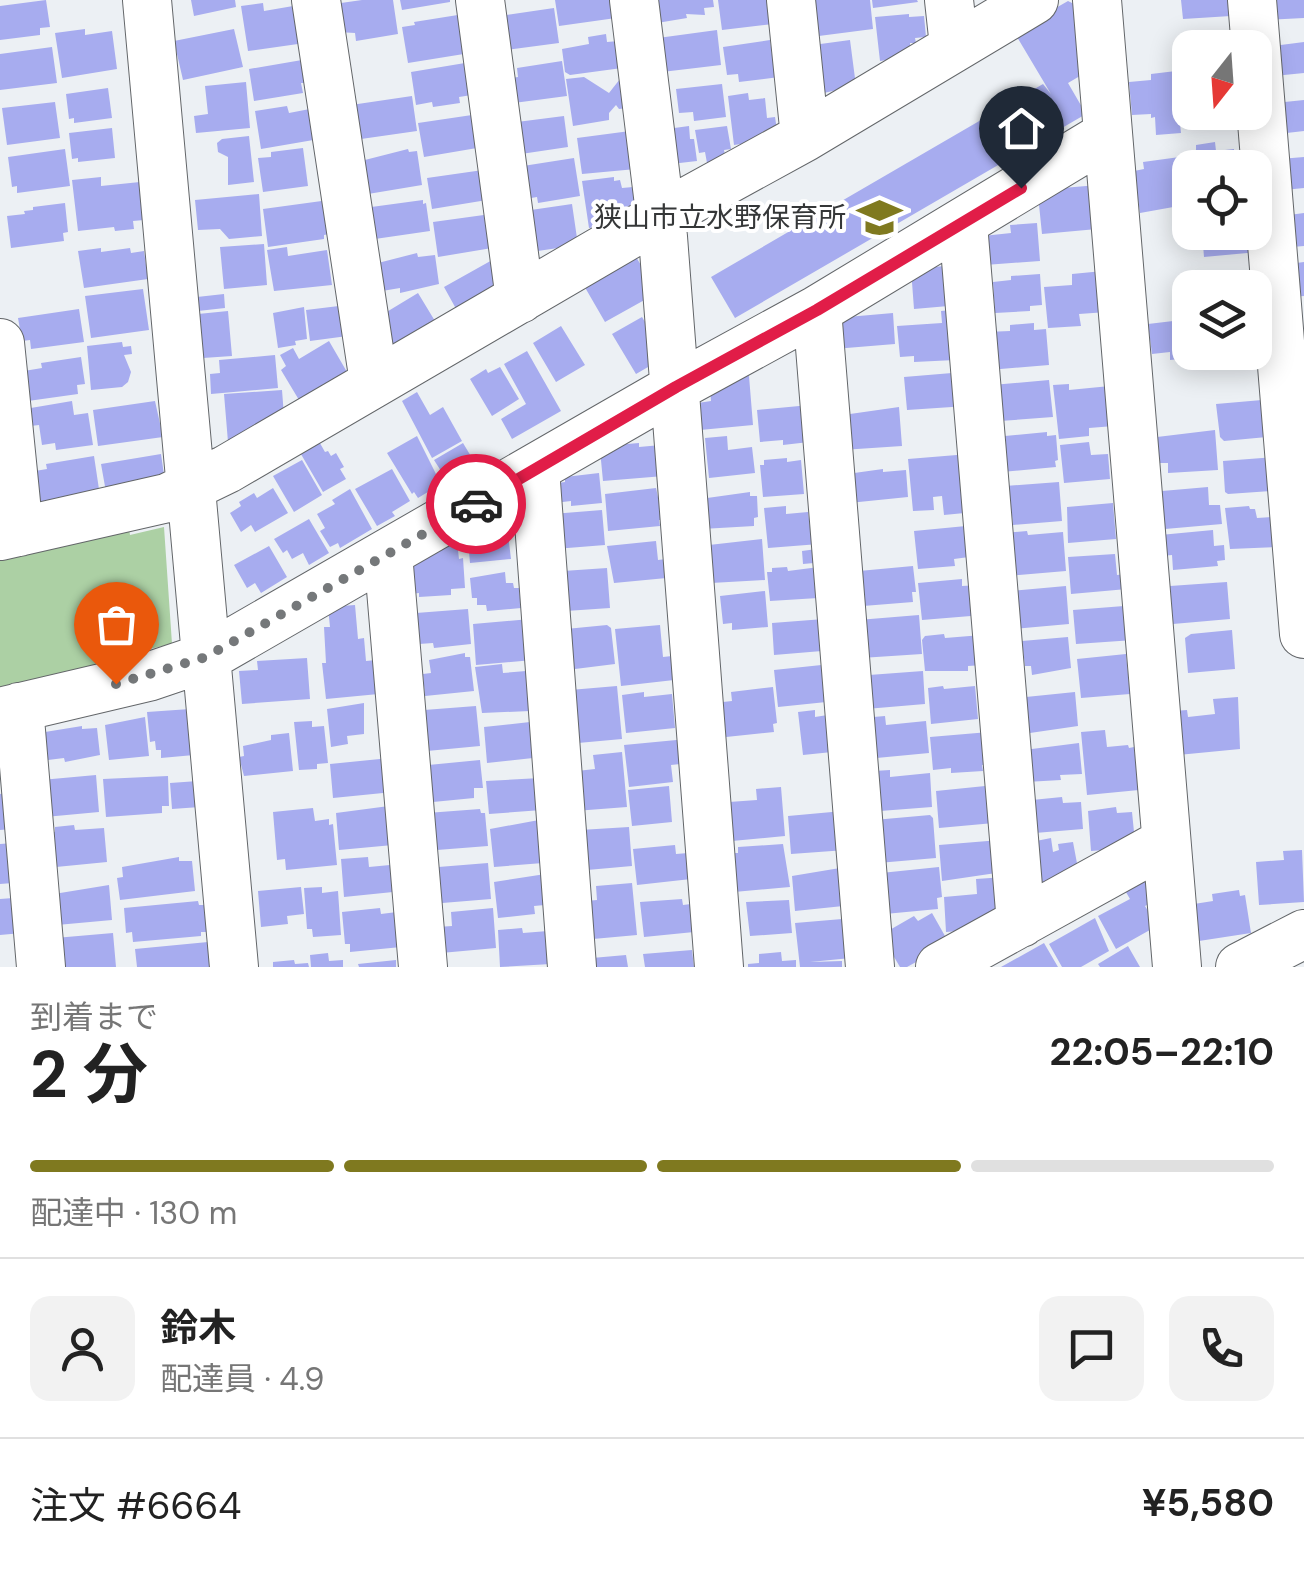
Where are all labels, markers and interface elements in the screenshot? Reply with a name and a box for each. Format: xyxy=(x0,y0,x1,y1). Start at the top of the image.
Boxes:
north arrow xyxy=(1172,30,1272,130)
map controls xyxy=(1172,30,1272,370)
pin xyxy=(979,86,1064,189)
icon: home xyxy=(994,101,1049,156)
button: locate xyxy=(1172,150,1272,250)
school or university icon: 狭山市立水野保育所 xyxy=(855,193,903,241)
place label: 狭山市立水野保育所 xyxy=(594,199,846,236)
button: layers xyxy=(1172,270,1272,370)
courier xyxy=(426,454,526,554)
icon: car xyxy=(449,477,504,532)
pin xyxy=(74,582,159,685)
icon: bag xyxy=(89,597,144,652)
text: 到着まで xyxy=(30,996,158,1038)
text: 22:05–22:10 xyxy=(1050,1027,1274,1077)
text: 2 分 xyxy=(30,1033,148,1117)
text: 配達中 · 130 m xyxy=(30,1192,237,1234)
button: person xyxy=(30,1296,135,1401)
button: chat xyxy=(1039,1296,1144,1401)
button: phone xyxy=(1169,1296,1274,1401)
text: 鈴木 xyxy=(160,1303,236,1353)
text: 配達員 · 4.9 xyxy=(160,1358,324,1400)
text: ¥5,580 xyxy=(1142,1478,1274,1528)
text: 注文 #6664 xyxy=(30,1481,241,1531)

